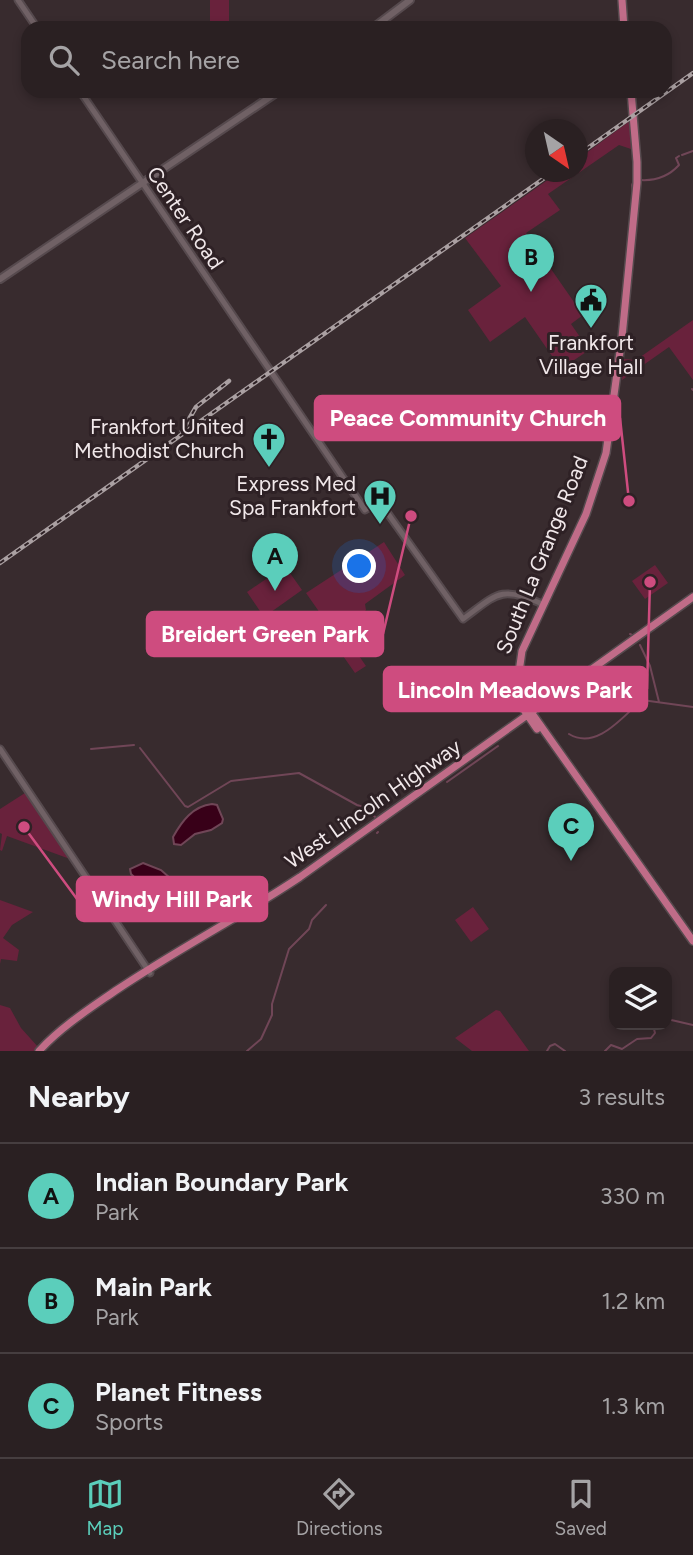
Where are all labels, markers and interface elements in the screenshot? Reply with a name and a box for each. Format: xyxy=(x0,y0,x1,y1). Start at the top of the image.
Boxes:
search box xyxy=(21,21,672,98)
icon: search xyxy=(45,41,83,79)
text: Search here xyxy=(101,44,240,76)
north arrow xyxy=(525,119,588,182)
street label: Center Road xyxy=(142,162,229,274)
pin: B xyxy=(508,234,554,292)
public building icon: Frankfort Village Hall xyxy=(572,281,610,330)
place label: Frankfort Village Hall xyxy=(539,330,643,379)
callout: Peace Community Church xyxy=(315,396,620,440)
text: Peace Community Church xyxy=(330,404,606,432)
place label: Frankfort United Methodist Church xyxy=(74,414,244,463)
church icon: Frankfort United Methodist Church xyxy=(250,420,288,469)
street label: South La Grange Road xyxy=(490,452,593,657)
place label: Express Med Spa Frankfort xyxy=(229,471,356,520)
hospital icon: Express Med Spa Frankfort xyxy=(361,477,399,526)
pin: A xyxy=(252,533,298,591)
your location xyxy=(342,549,376,583)
callout: Breidert Green Park xyxy=(147,612,383,656)
text: Breidert Green Park xyxy=(161,620,370,648)
callout: Lincoln Meadows Park xyxy=(384,667,647,711)
text: Lincoln Meadows Park xyxy=(397,676,633,704)
street label: West Lincoln Highway xyxy=(280,734,465,874)
pin: C xyxy=(548,803,594,861)
callout: Windy Hill Park xyxy=(77,877,267,921)
text: Windy Hill Park xyxy=(91,885,253,913)
map controls xyxy=(609,967,672,1030)
button: layers xyxy=(609,967,672,1030)
text: Nearby xyxy=(28,1078,130,1115)
text: 3 results xyxy=(578,1083,665,1111)
text: Indian Boundary Park xyxy=(95,1166,348,1198)
text: A xyxy=(43,1182,59,1210)
text: 330 m xyxy=(600,1182,665,1210)
text: Park xyxy=(95,1198,139,1226)
text: Main Park xyxy=(95,1271,212,1303)
text: B xyxy=(44,1287,58,1315)
text: 1.2 km xyxy=(601,1287,665,1315)
text: Park xyxy=(95,1303,139,1331)
text: Planet Fitness xyxy=(95,1376,262,1408)
text: C xyxy=(43,1392,59,1420)
text: 1.3 km xyxy=(602,1392,665,1420)
text: Sports xyxy=(95,1408,163,1436)
tab: Map xyxy=(86,1475,124,1540)
tab: Directions xyxy=(296,1475,383,1540)
tab: Saved xyxy=(555,1475,607,1540)

